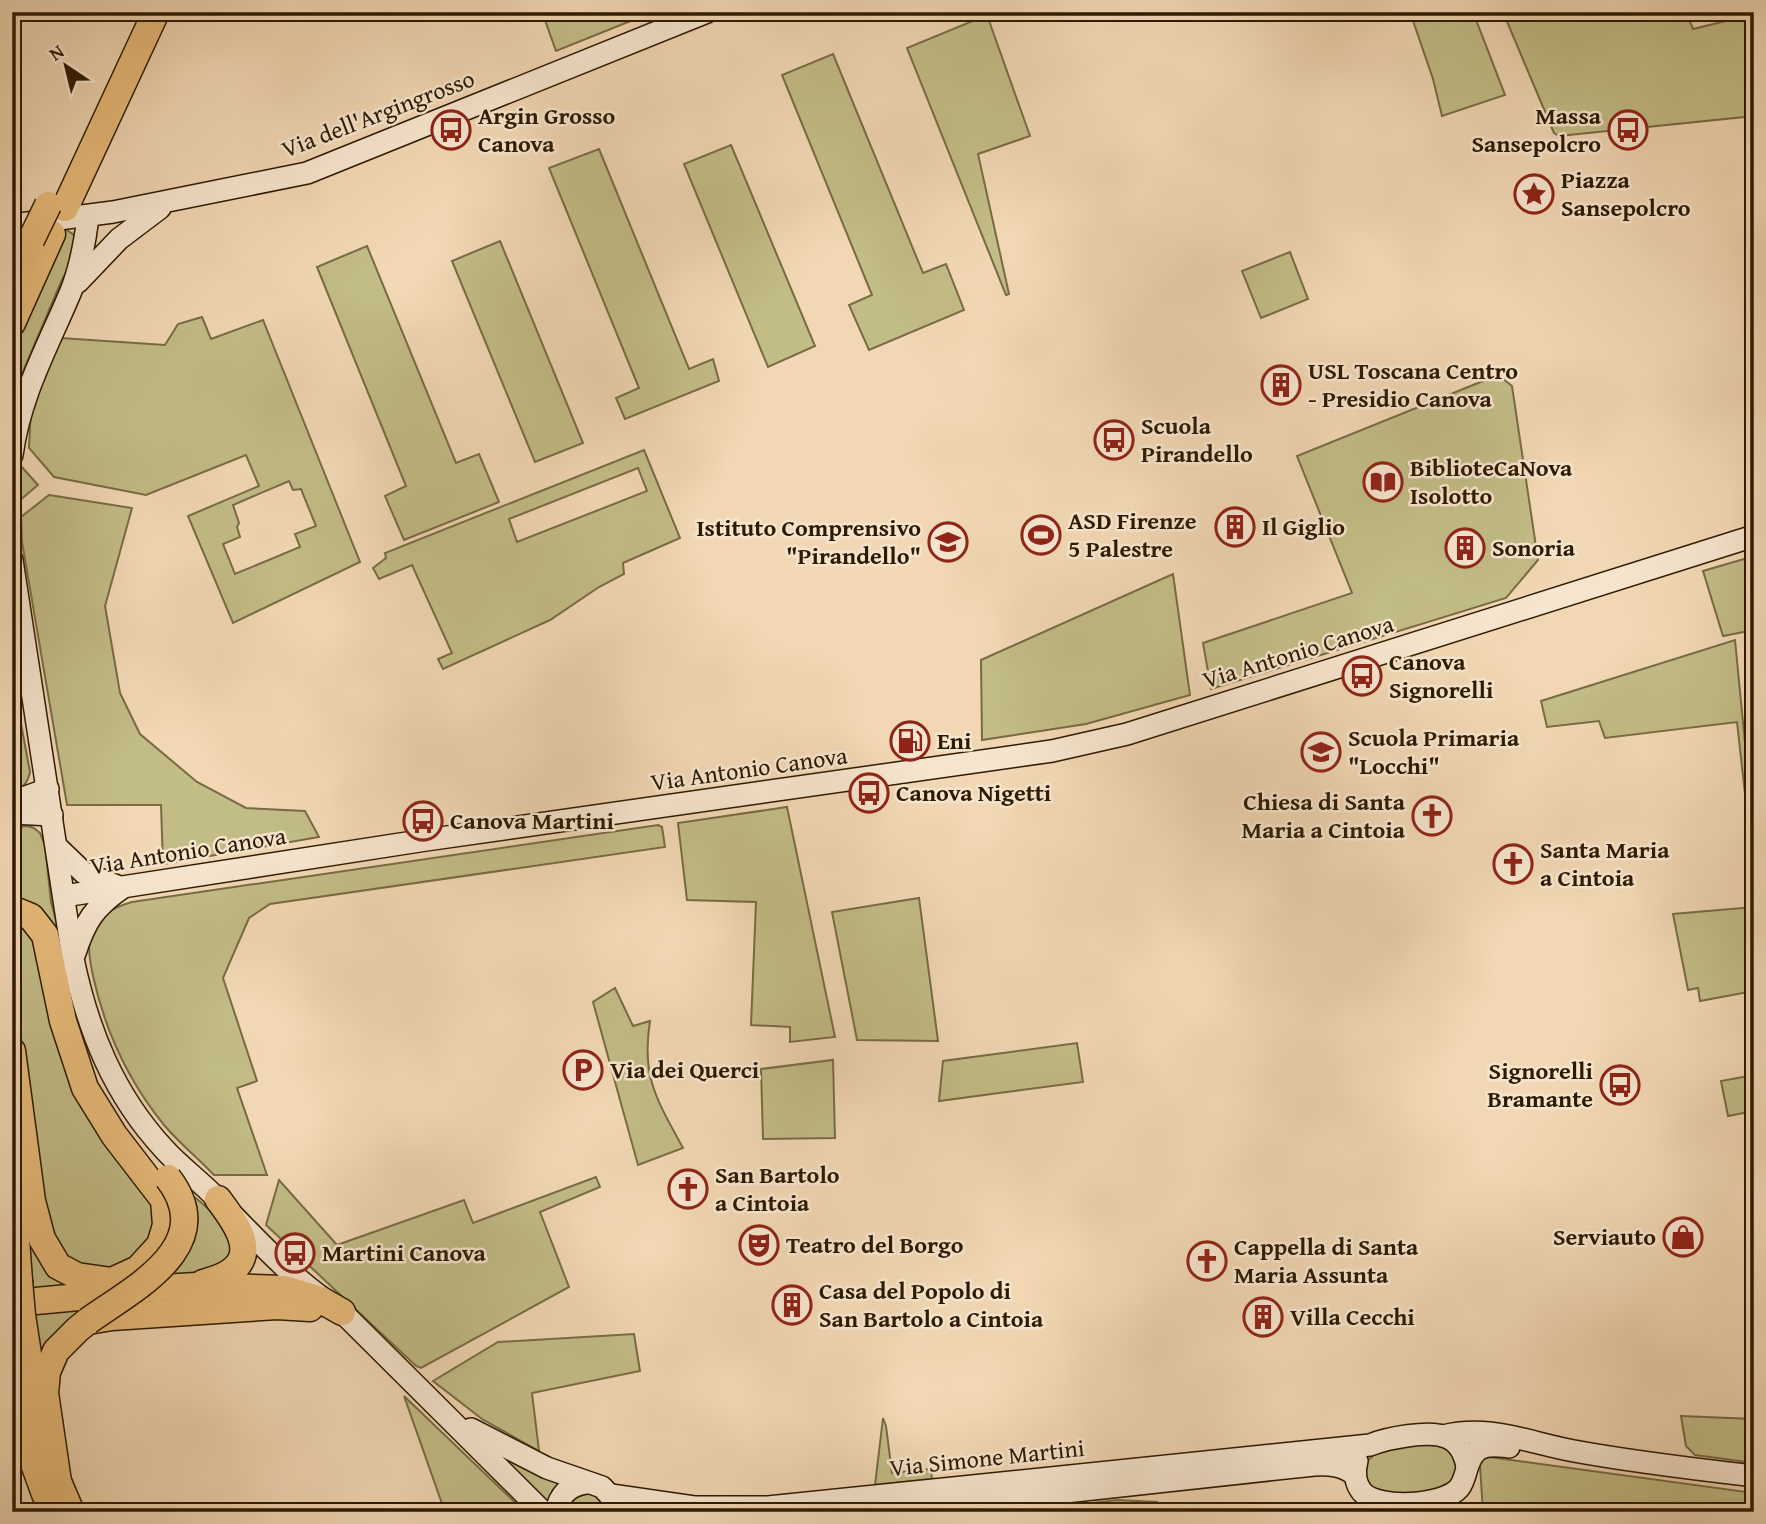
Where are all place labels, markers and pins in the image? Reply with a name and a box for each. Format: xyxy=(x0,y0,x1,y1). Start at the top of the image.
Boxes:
place label: Argin Grosso Canova xyxy=(478,98,616,161)
place label: Massa Sansepolcro xyxy=(1471,98,1602,161)
bus stop icon: Argin Grosso Canova xyxy=(430,109,472,151)
bus stop icon: Massa Sansepolcro xyxy=(1607,109,1649,151)
place label: Piazza Sansepolcro xyxy=(1561,162,1691,225)
place icon: Piazza Sansepolcro xyxy=(1513,173,1555,215)
place label: USL Toscana Centro - Presidio Canova xyxy=(1308,353,1518,416)
building icon: USL Toscana Centro - Presidio Canova xyxy=(1260,364,1302,406)
place label: Scuola Pirandello xyxy=(1141,408,1253,471)
bus stop icon: Scuola Pirandello xyxy=(1093,419,1135,461)
place label: BiblioteCaNova Isolotto xyxy=(1410,450,1573,513)
library icon: BiblioteCaNova Isolotto xyxy=(1362,461,1404,503)
place label: ASD Firenze 5 Palestre xyxy=(1068,503,1197,566)
building icon: Il Giglio xyxy=(1214,506,1256,548)
place label: Il Giglio xyxy=(1262,509,1345,544)
place label: Istituto Comprensivo "Pirandello" xyxy=(697,510,921,573)
sports icon: ASD Firenze 5 Palestre xyxy=(1020,514,1062,556)
school or university icon: Istituto Comprensivo "Pirandello" xyxy=(927,521,969,563)
building icon: Sonoria xyxy=(1444,527,1486,569)
place label: Sonoria xyxy=(1492,530,1576,565)
place label: Canova Signorelli xyxy=(1389,644,1493,707)
bus stop icon: Canova Signorelli xyxy=(1341,655,1383,697)
fuel station icon: Eni xyxy=(889,720,931,762)
place label: Scuola Primaria "Locchi" xyxy=(1348,720,1520,783)
place label: Eni xyxy=(937,723,971,758)
school or university icon: Scuola Primaria "Locchi" xyxy=(1300,731,1342,773)
bus stop icon: Canova Nigetti xyxy=(848,772,890,814)
place label: Canova Nigetti xyxy=(896,775,1051,810)
place label: Chiesa di Santa Maria a Cintoia xyxy=(1242,784,1406,847)
church icon: Chiesa di Santa Maria a Cintoia xyxy=(1411,795,1453,837)
bus stop icon: Canova Martini xyxy=(402,800,444,842)
place label: Canova Martini xyxy=(450,803,614,838)
place label: Santa Maria a Cintoia xyxy=(1540,832,1670,895)
church icon: Santa Maria a Cintoia xyxy=(1492,843,1534,885)
parking icon: Via dei Querci xyxy=(562,1049,604,1091)
place label: Via dei Querci xyxy=(610,1052,759,1087)
place label: Signorelli Bramante xyxy=(1487,1053,1593,1116)
bus stop icon: Signorelli Bramante xyxy=(1599,1064,1641,1106)
place label: San Bartolo a Cintoia xyxy=(715,1157,840,1220)
church icon: San Bartolo a Cintoia xyxy=(667,1168,709,1210)
shop icon: Serviauto xyxy=(1662,1216,1704,1258)
place label: Serviauto xyxy=(1553,1219,1656,1254)
theatre icon: Teatro del Borgo xyxy=(738,1224,780,1266)
place label: Teatro del Borgo xyxy=(786,1227,964,1262)
place label: Cappella di Santa Maria Assunta xyxy=(1234,1229,1419,1292)
bus stop icon: Martini Canova xyxy=(274,1232,316,1274)
place label: Martini Canova xyxy=(322,1235,487,1270)
church icon: Cappella di Santa Maria Assunta xyxy=(1186,1240,1228,1282)
place label: Casa del Popolo di San Bartolo a Cintoia xyxy=(819,1273,1044,1336)
building icon: Casa del Popolo di San Bartolo a Cintoia xyxy=(771,1284,813,1326)
building icon: Villa Cecchi xyxy=(1242,1296,1284,1338)
place label: Villa Cecchi xyxy=(1290,1299,1415,1334)

